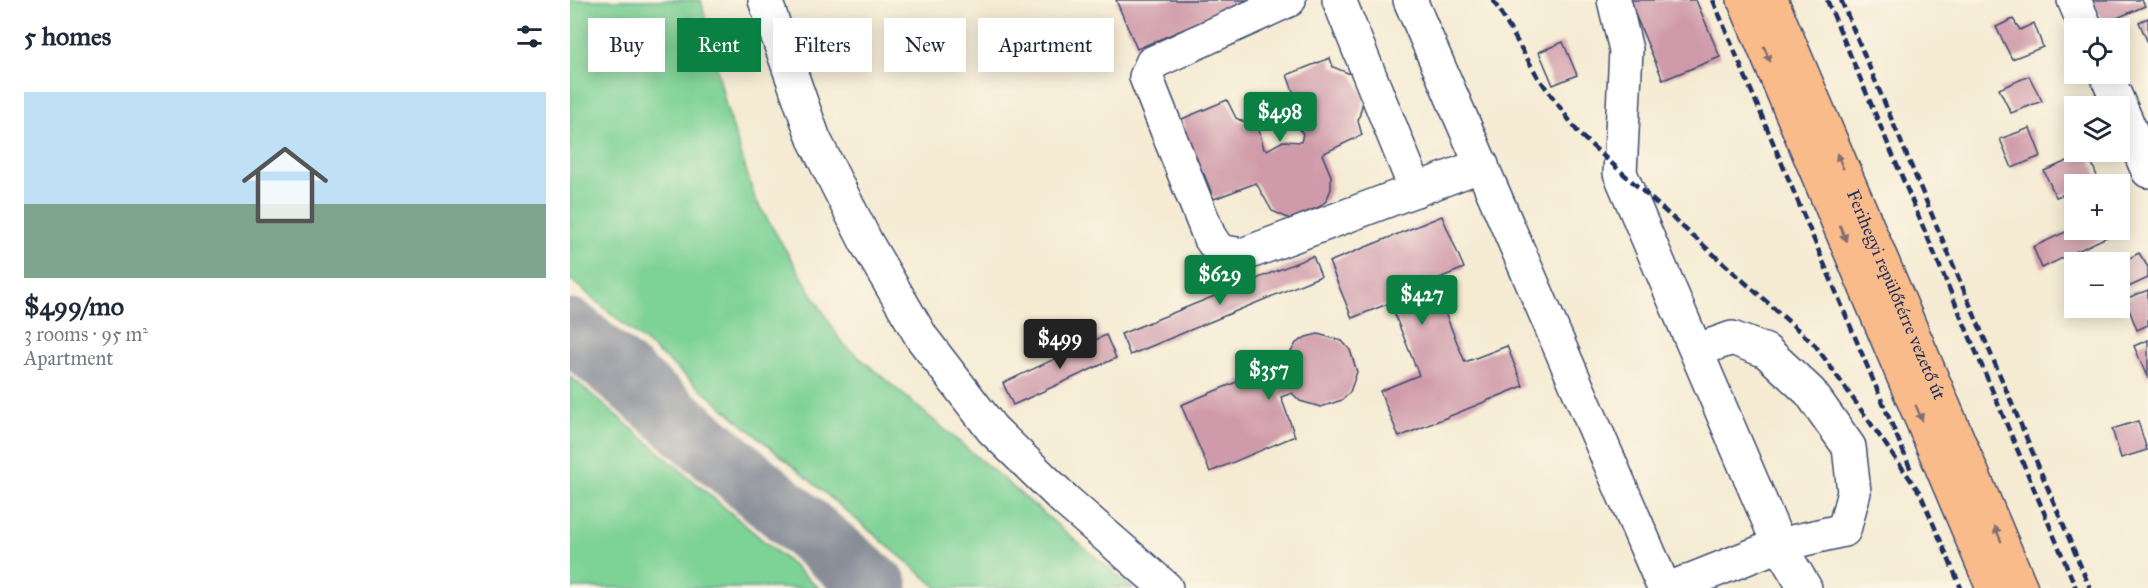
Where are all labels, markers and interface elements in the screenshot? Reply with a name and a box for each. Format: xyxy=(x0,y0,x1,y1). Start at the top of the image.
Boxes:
chip: Buy xyxy=(588,18,665,72)
chip: Rent xyxy=(677,18,761,72)
chip: Filters xyxy=(773,18,872,72)
chip: New xyxy=(884,18,966,72)
chip: Apartment xyxy=(978,18,1114,72)
map controls xyxy=(2064,18,2130,318)
button: locate xyxy=(2064,18,2130,84)
text: 5 homes xyxy=(24,20,111,52)
icon: filters xyxy=(513,20,546,53)
one-way arrow xyxy=(1763,45,1772,63)
pin: $498 xyxy=(1244,92,1316,143)
button: layers xyxy=(2064,96,2130,162)
text: $498 xyxy=(1258,99,1302,123)
icon: home xyxy=(231,131,339,239)
one-way arrow xyxy=(1835,152,1845,170)
button: + xyxy=(2064,174,2130,240)
street label: Ferihegyi repülőtérre vezető út xyxy=(1842,186,1951,404)
one-way arrow xyxy=(1838,225,1848,243)
button: − xyxy=(2064,252,2130,318)
pin: $629 xyxy=(1184,255,1256,306)
text: $629 xyxy=(1199,262,1241,286)
pin: $427 xyxy=(1386,275,1458,326)
text: $427 xyxy=(1400,282,1444,306)
text: $499/mo xyxy=(24,290,124,322)
pin: $499 xyxy=(1024,319,1096,370)
text: 3 rooms · 95 m² xyxy=(24,322,148,346)
text: $499 xyxy=(1038,326,1082,350)
text: Apartment xyxy=(24,346,113,370)
pin: $357 xyxy=(1233,350,1305,401)
text: $357 xyxy=(1249,357,1289,381)
one-way arrow xyxy=(1915,404,1924,422)
one-way arrow xyxy=(1993,525,2002,543)

